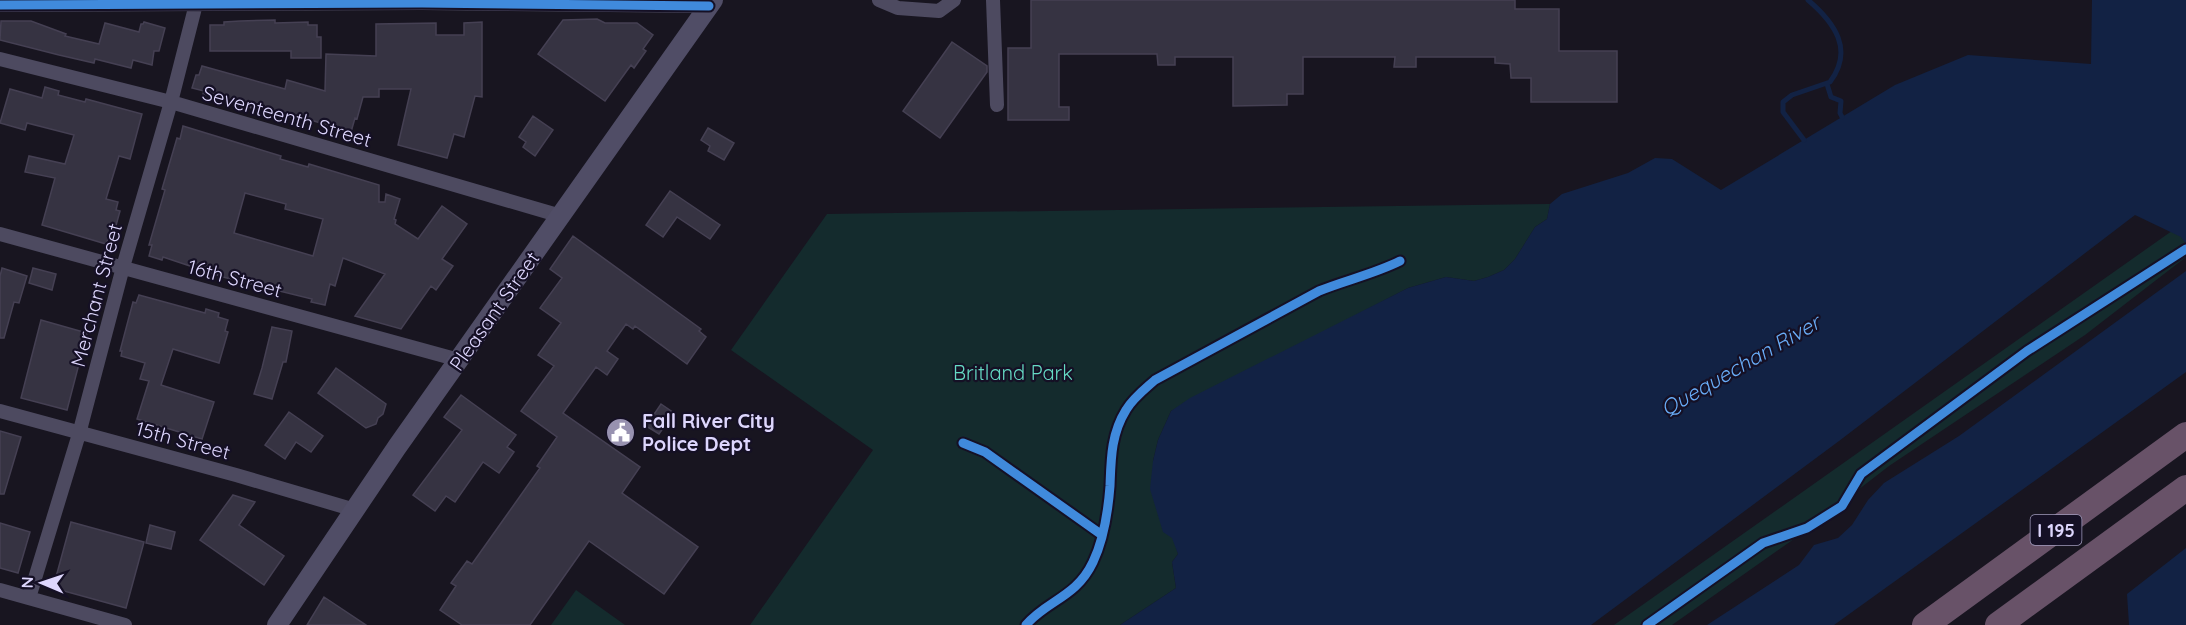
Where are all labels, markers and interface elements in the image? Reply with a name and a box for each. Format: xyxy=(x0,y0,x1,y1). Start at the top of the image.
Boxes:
street label: Seventeenth Street xyxy=(199,80,375,152)
street label: Merchant Street xyxy=(65,220,127,369)
street label: Pleasant Street xyxy=(444,246,544,375)
street label: 16th Street xyxy=(185,253,285,303)
water label: Quequechan River xyxy=(1656,307,1827,421)
park label: Britland Park xyxy=(953,360,1073,385)
place label: Fall River City Police Dept xyxy=(642,408,775,456)
street label: 15th Street xyxy=(133,415,233,465)
public building icon: Fall River City Police Dept xyxy=(605,416,637,448)
road number: I 195 xyxy=(2030,515,2082,545)
north arrow xyxy=(12,553,72,613)
text: N xyxy=(17,576,37,589)

